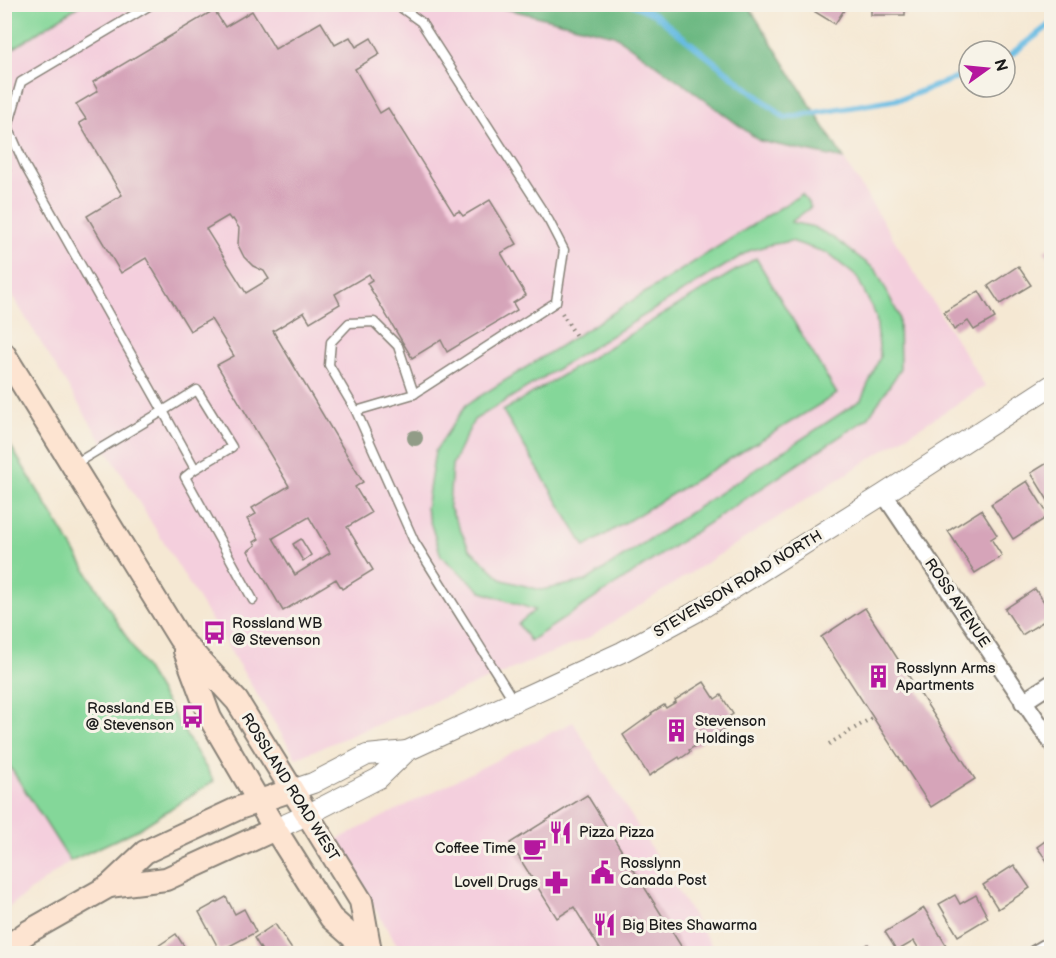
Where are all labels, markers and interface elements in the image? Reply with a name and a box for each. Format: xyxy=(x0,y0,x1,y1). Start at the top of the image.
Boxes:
north arrow xyxy=(957,39,1017,99)
text: N xyxy=(989,57,1011,74)
street label: STEVENSON ROAD NORTH xyxy=(650,526,826,642)
street label: ROSS AVENUE xyxy=(920,555,994,651)
place label: Rossland WB @ Stevenson xyxy=(232,614,322,650)
bus stop icon: Rossland WB @ Stevenson xyxy=(201,619,227,645)
place label: Rosslynn Arms Apartments xyxy=(896,659,996,695)
building icon: Rosslynn Arms Apartments xyxy=(865,664,891,690)
place label: Rossland EB @ Stevenson xyxy=(86,699,174,735)
bus stop icon: Rossland EB @ Stevenson xyxy=(179,704,205,730)
street label: ROSSLAND ROAD WEST xyxy=(237,710,343,864)
place label: Stevenson Holdings xyxy=(695,712,766,748)
building icon: Stevenson Holdings xyxy=(664,717,690,743)
restaurant icon: Pizza Pizza xyxy=(548,819,574,845)
place label: Pizza Pizza xyxy=(579,823,654,842)
cafe icon: Coffee Time xyxy=(521,835,547,861)
place label: Coffee Time xyxy=(435,839,516,858)
place label: Rosslynn Canada Post xyxy=(620,854,707,890)
public building icon: Rosslynn Canada Post xyxy=(589,859,615,885)
pharmacy icon: Lovell Drugs xyxy=(543,869,569,895)
place label: Lovell Drugs xyxy=(454,873,539,892)
restaurant icon: Big Bites Shawarma xyxy=(591,912,617,938)
place label: Big Bites Shawarma xyxy=(622,916,757,935)

